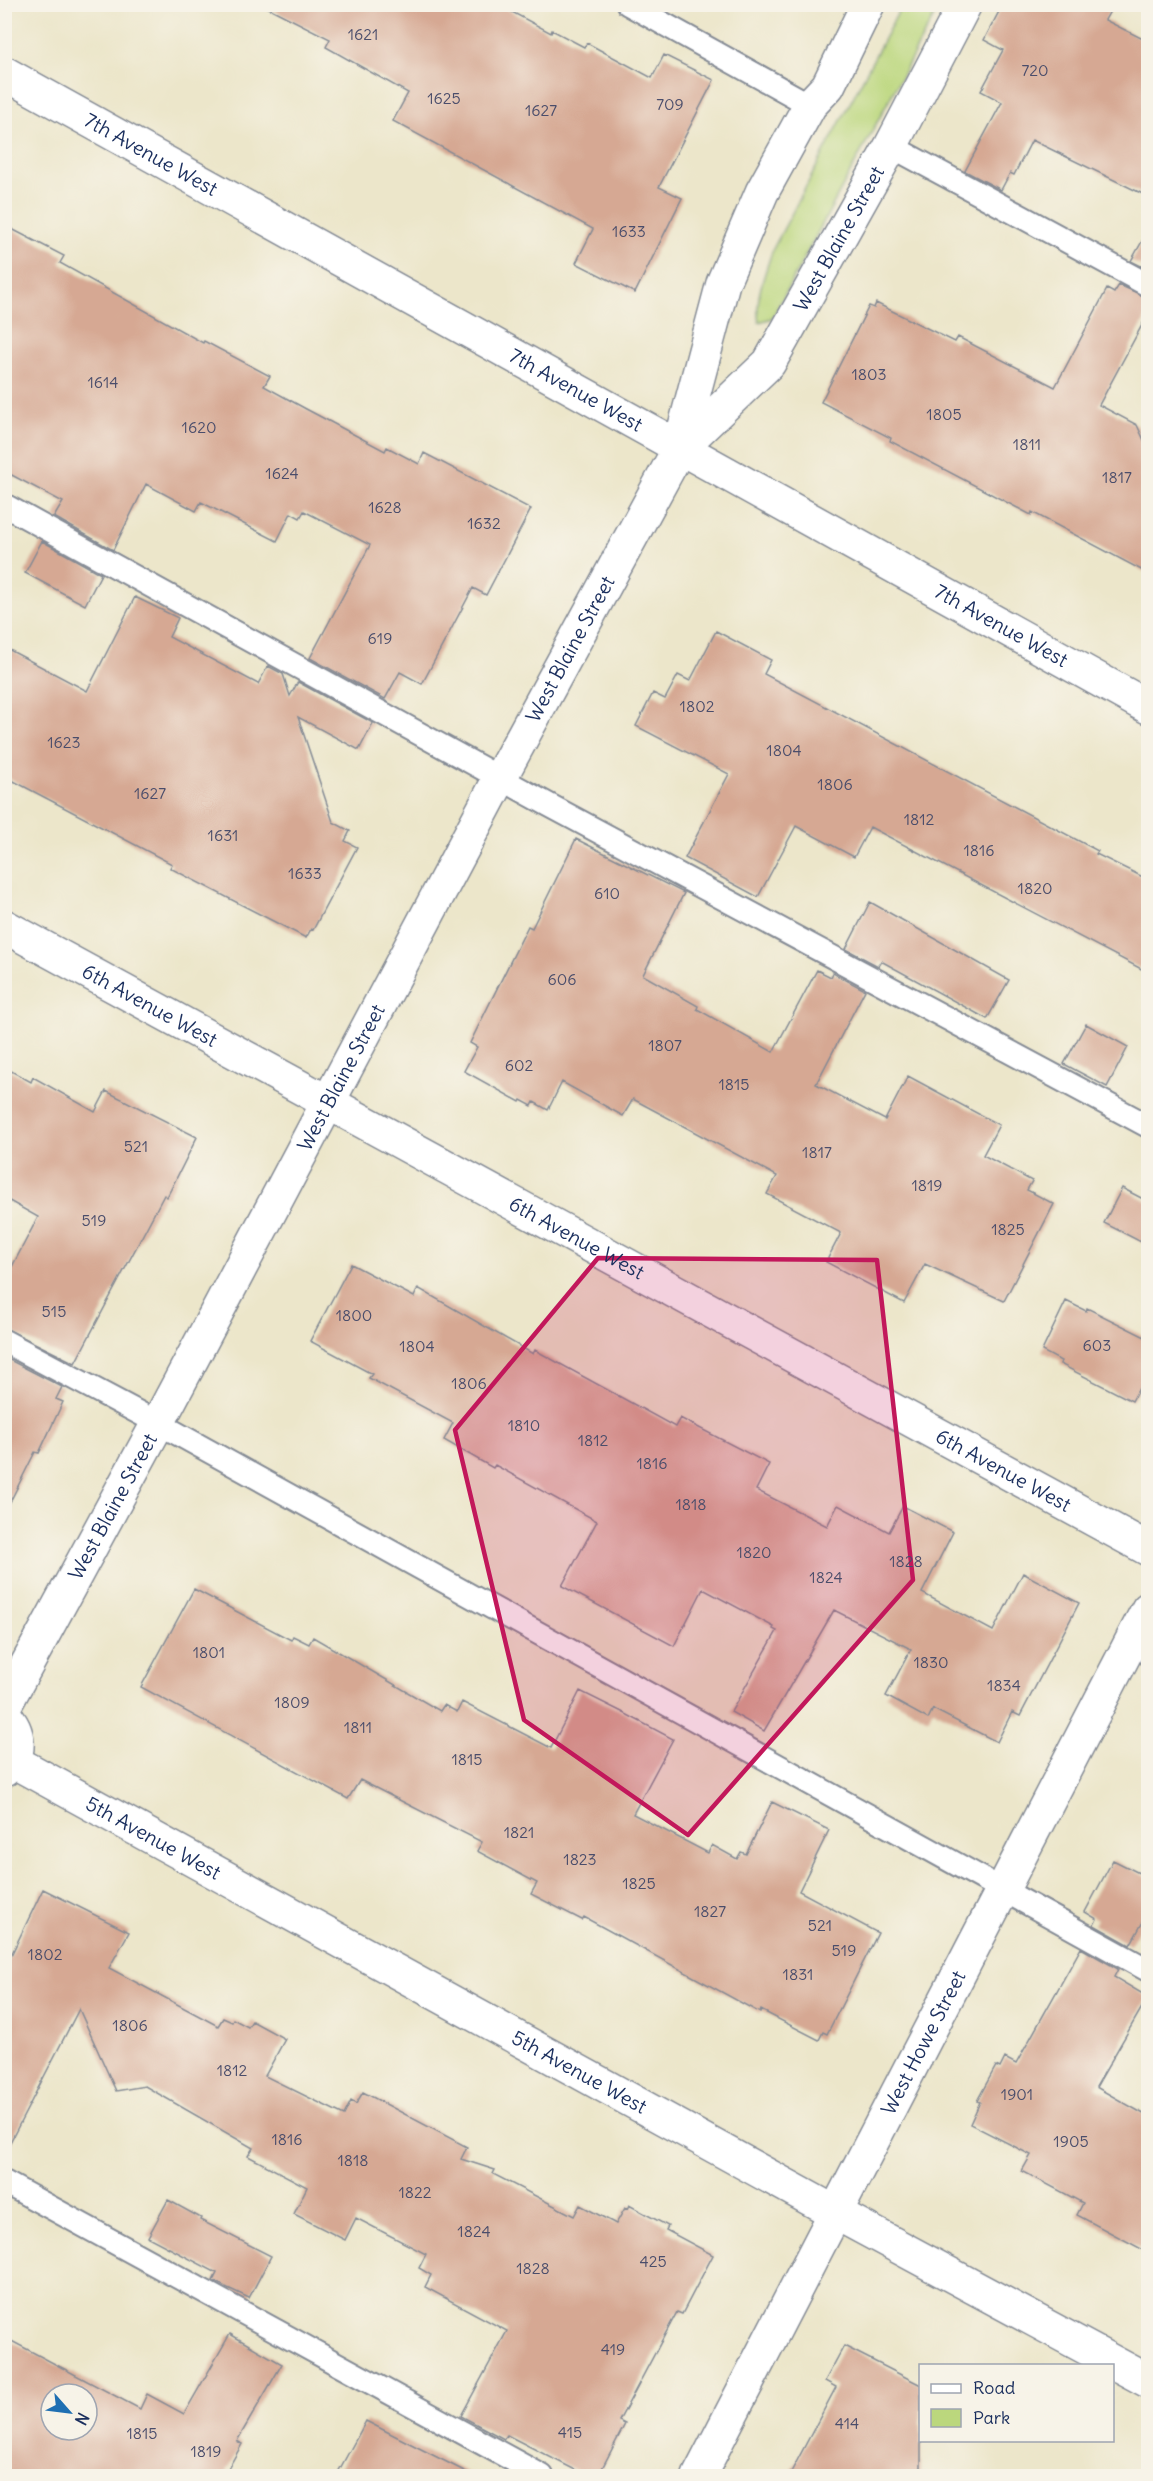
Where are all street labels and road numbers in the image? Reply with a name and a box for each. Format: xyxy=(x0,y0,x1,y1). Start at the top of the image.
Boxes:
street label: 7th Avenue West xyxy=(80,107,223,201)
street label: West Blaine Street xyxy=(788,161,889,316)
street label: 7th Avenue West xyxy=(505,343,648,437)
street label: West Blaine Street xyxy=(520,571,620,726)
street label: 7th Avenue West xyxy=(930,578,1073,672)
street label: 6th Avenue West xyxy=(78,958,222,1052)
street label: West Blaine Street xyxy=(291,999,390,1155)
street label: 6th Avenue West xyxy=(505,1190,649,1284)
street label: 6th Avenue West xyxy=(932,1423,1076,1517)
street label: West Blaine Street xyxy=(62,1429,162,1584)
street label: 5th Avenue West xyxy=(82,1790,226,1885)
street label: West Howe Street xyxy=(875,1966,971,2119)
street label: 5th Avenue West xyxy=(507,2024,652,2119)

